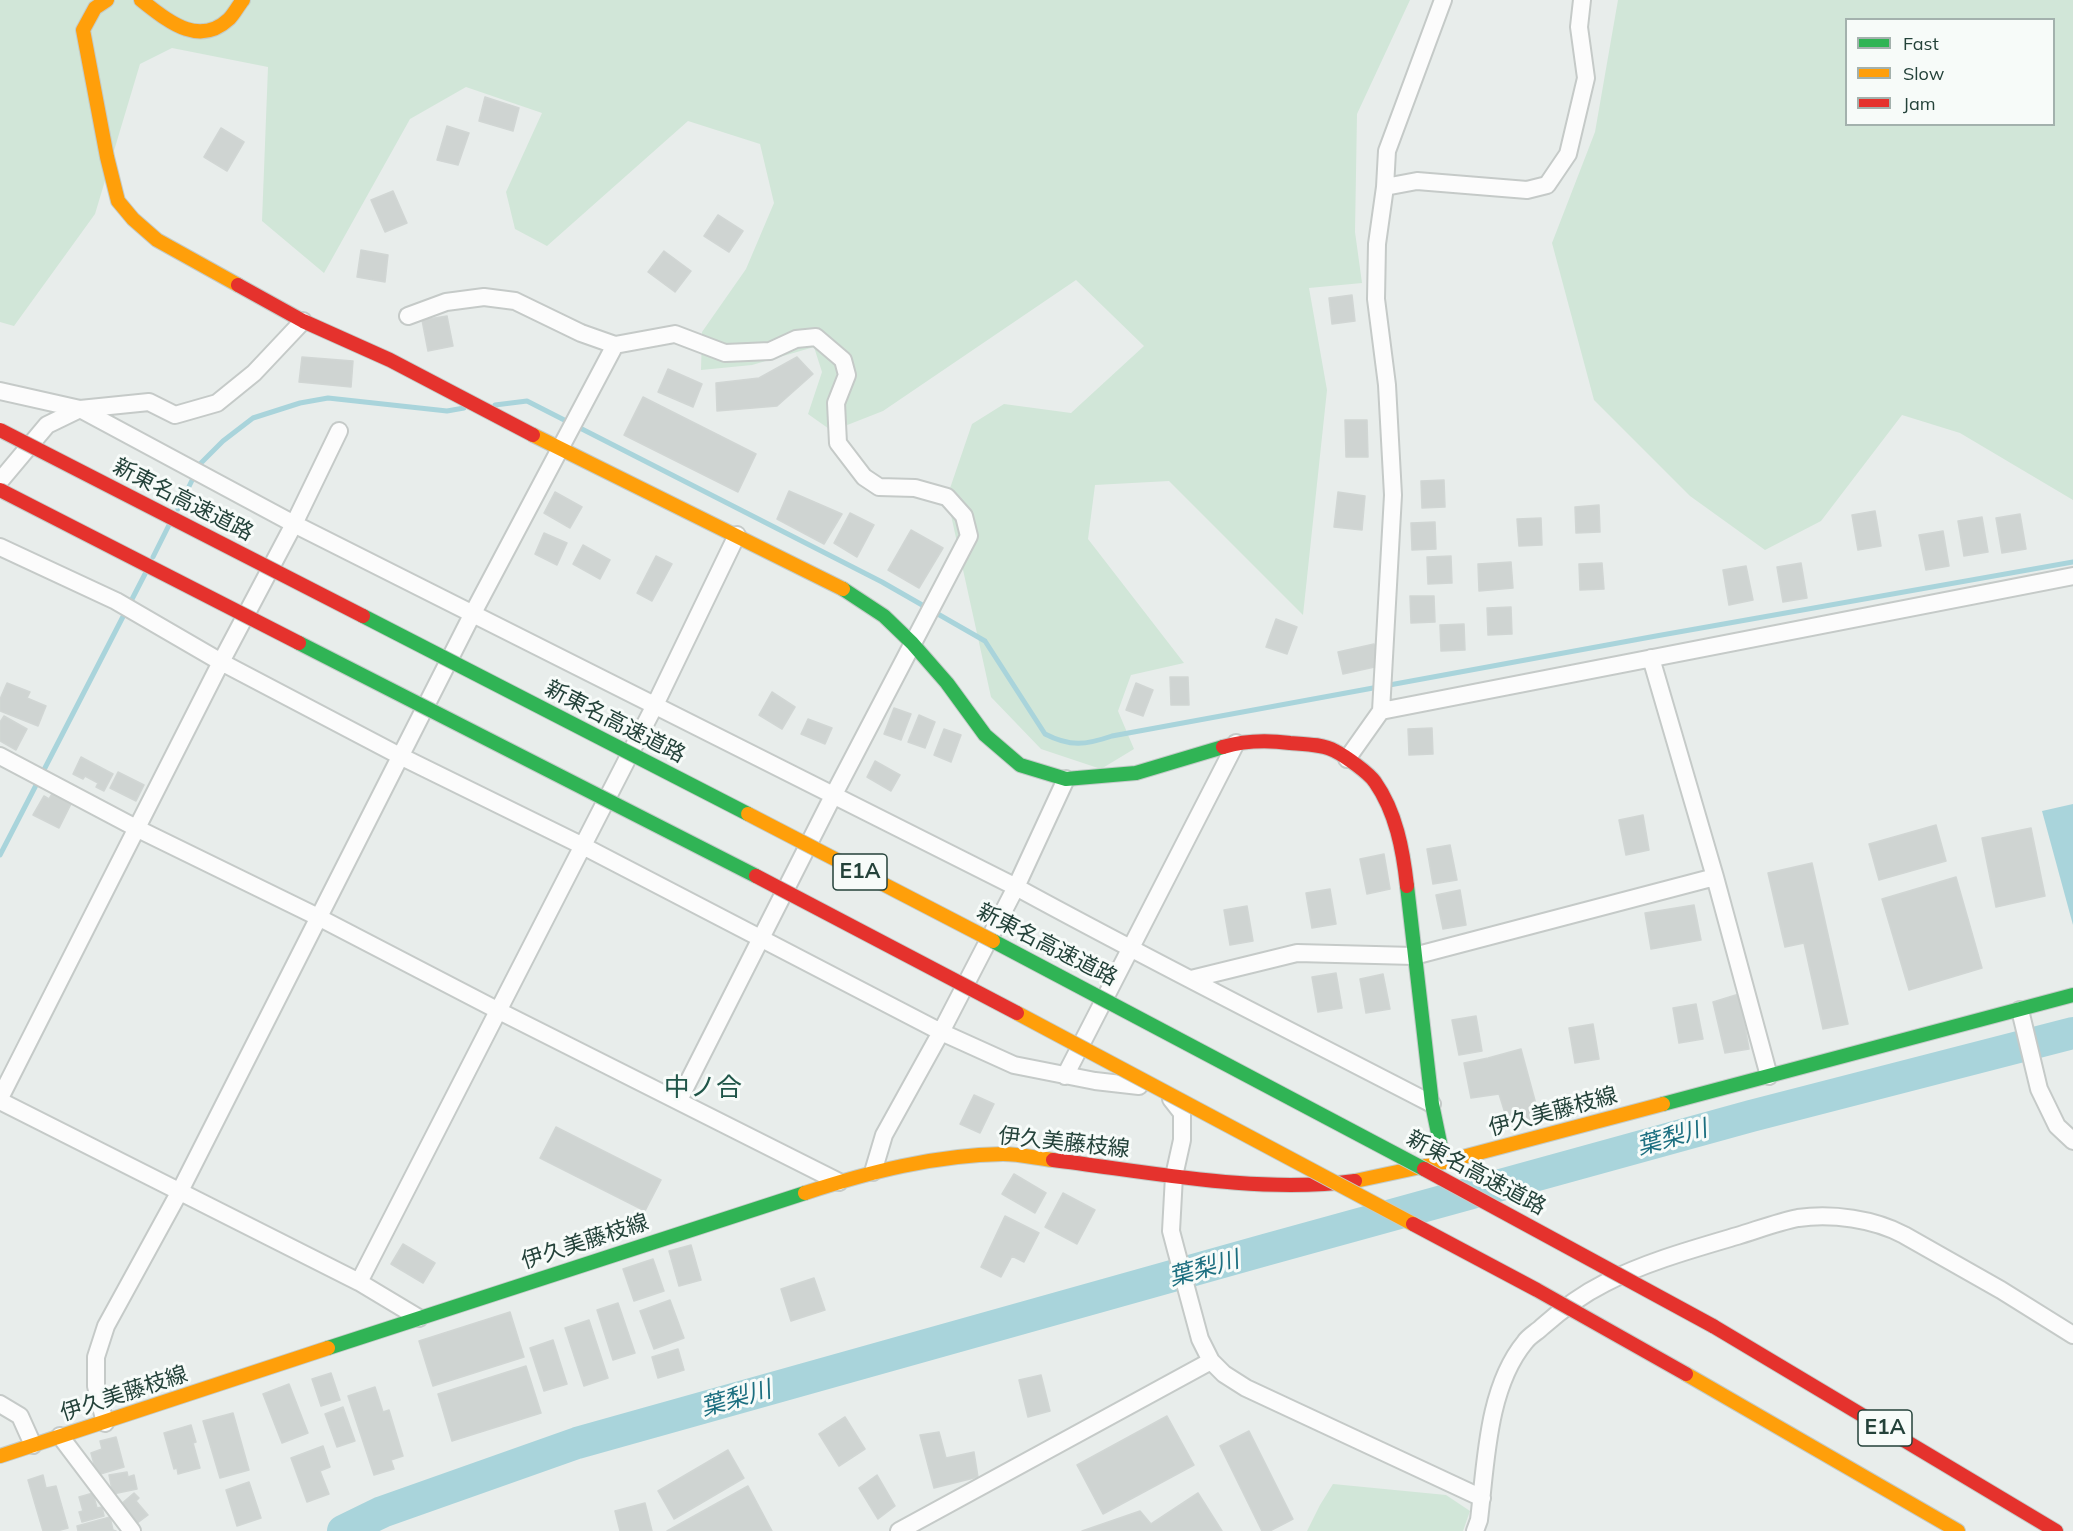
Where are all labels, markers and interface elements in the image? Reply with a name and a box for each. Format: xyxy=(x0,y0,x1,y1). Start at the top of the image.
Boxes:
legend xyxy=(1845,18,2055,126)
text: Fast xyxy=(1903,32,1939,55)
text: Slow xyxy=(1903,62,1944,85)
text: Jam xyxy=(1903,92,1936,115)
street label: 新東名高速道路 xyxy=(108,453,258,547)
street label: 新東名高速道路 xyxy=(540,675,690,769)
road number: E1A xyxy=(833,854,887,890)
street label: 新東名高速道路 xyxy=(972,898,1122,992)
district label: 中ノ合 xyxy=(664,1072,742,1104)
street label: 伊久美藤枝線 xyxy=(1486,1082,1620,1142)
water label: 葉梨川 xyxy=(1633,1114,1711,1162)
street label: 伊久美藤枝線 xyxy=(997,1123,1131,1163)
street label: 新東名高速道路 xyxy=(1402,1125,1550,1221)
street label: 伊久美藤枝線 xyxy=(518,1209,652,1275)
water label: 葉梨川 xyxy=(1165,1245,1243,1293)
street label: 伊久美藤枝線 xyxy=(57,1361,191,1427)
water label: 葉梨川 xyxy=(697,1375,775,1423)
road number: E1A xyxy=(1858,1410,1912,1446)

